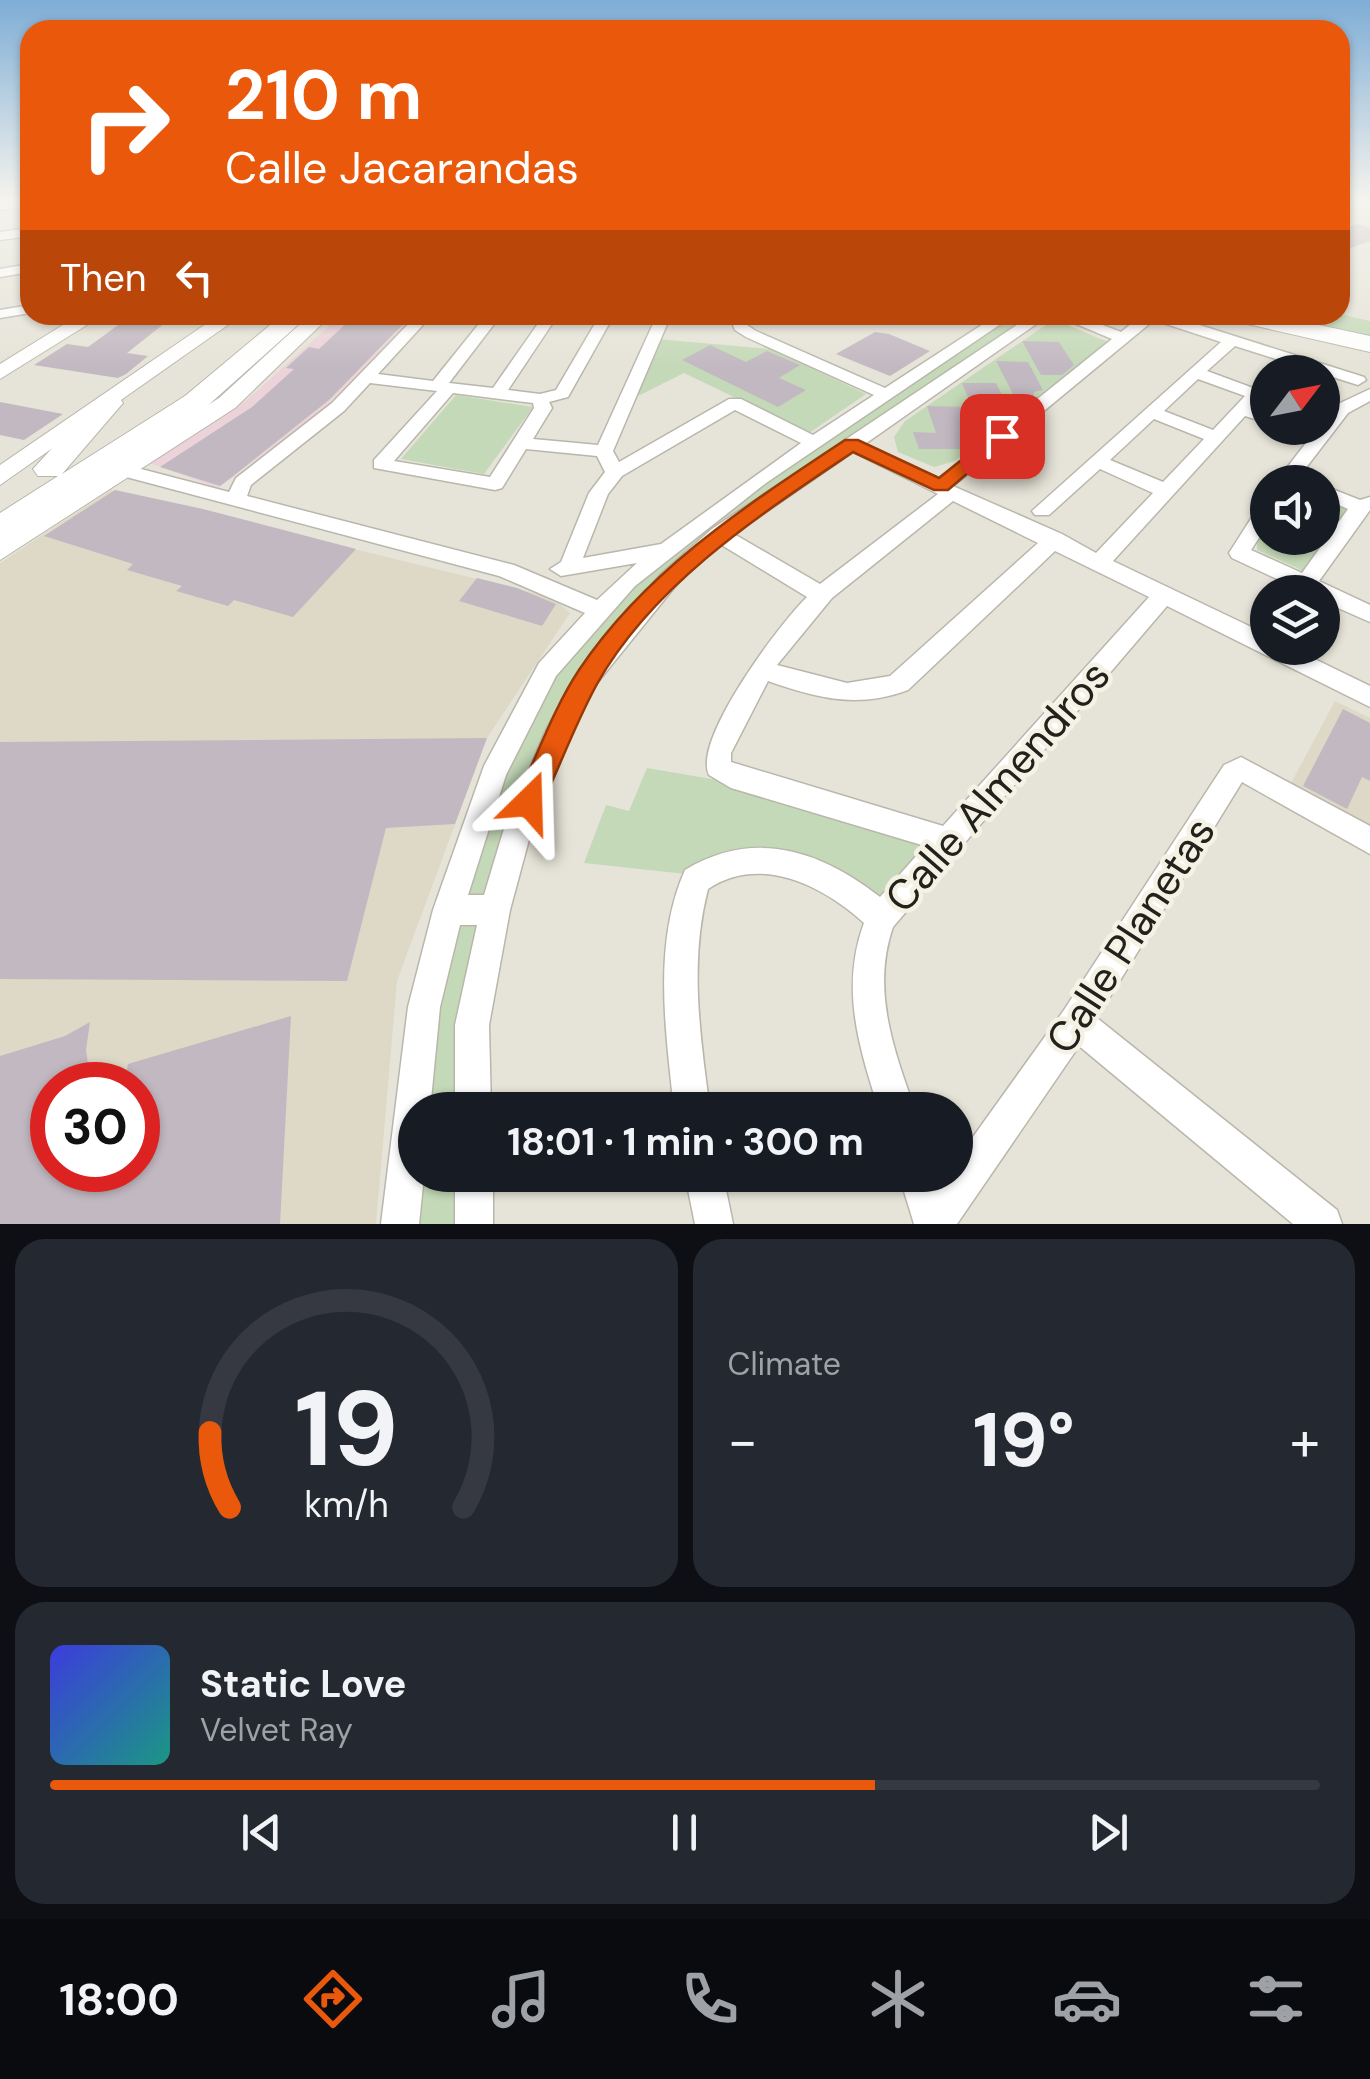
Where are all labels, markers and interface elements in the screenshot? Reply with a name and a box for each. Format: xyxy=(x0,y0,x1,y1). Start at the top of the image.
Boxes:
text: 210 m xyxy=(225,50,422,141)
icon: right xyxy=(60,60,190,190)
text: Calle Jacarandas xyxy=(225,138,579,197)
icon: left xyxy=(167,250,222,305)
text: Then xyxy=(60,253,147,303)
north arrow xyxy=(1250,355,1340,445)
map controls xyxy=(1250,355,1340,665)
pin xyxy=(960,394,1045,479)
icon: arrive xyxy=(975,409,1030,464)
button: sound xyxy=(1250,465,1340,555)
button: layers xyxy=(1250,575,1340,665)
street label: Calle Almendros xyxy=(873,649,1122,924)
position arrow xyxy=(477,750,581,854)
street label: Calle Planetas xyxy=(1034,807,1227,1064)
speed limit sign: 30 xyxy=(30,1062,160,1192)
text: 18:01 · 1 min · 300 m xyxy=(507,1117,864,1167)
text: Climate xyxy=(728,1343,841,1385)
text: 19 xyxy=(294,1362,398,1497)
text: 19° xyxy=(973,1392,1075,1489)
text: − xyxy=(728,1405,758,1477)
text: + xyxy=(1290,1405,1320,1477)
text: km/h xyxy=(304,1482,388,1528)
text: Static Love xyxy=(200,1659,406,1709)
text: Velvet Ray xyxy=(200,1709,353,1751)
icon: previous xyxy=(234,1805,289,1860)
icon: pause xyxy=(657,1805,712,1860)
icon: next xyxy=(1081,1805,1136,1860)
icon: directions xyxy=(298,1964,368,2034)
icon: music xyxy=(486,1964,556,2034)
icon: phone xyxy=(675,1964,745,2034)
icon: climate xyxy=(863,1964,933,2034)
icon: car xyxy=(1052,1964,1122,2034)
icon: filters xyxy=(1241,1964,1311,2034)
text: 18:00 xyxy=(59,1970,179,2029)

